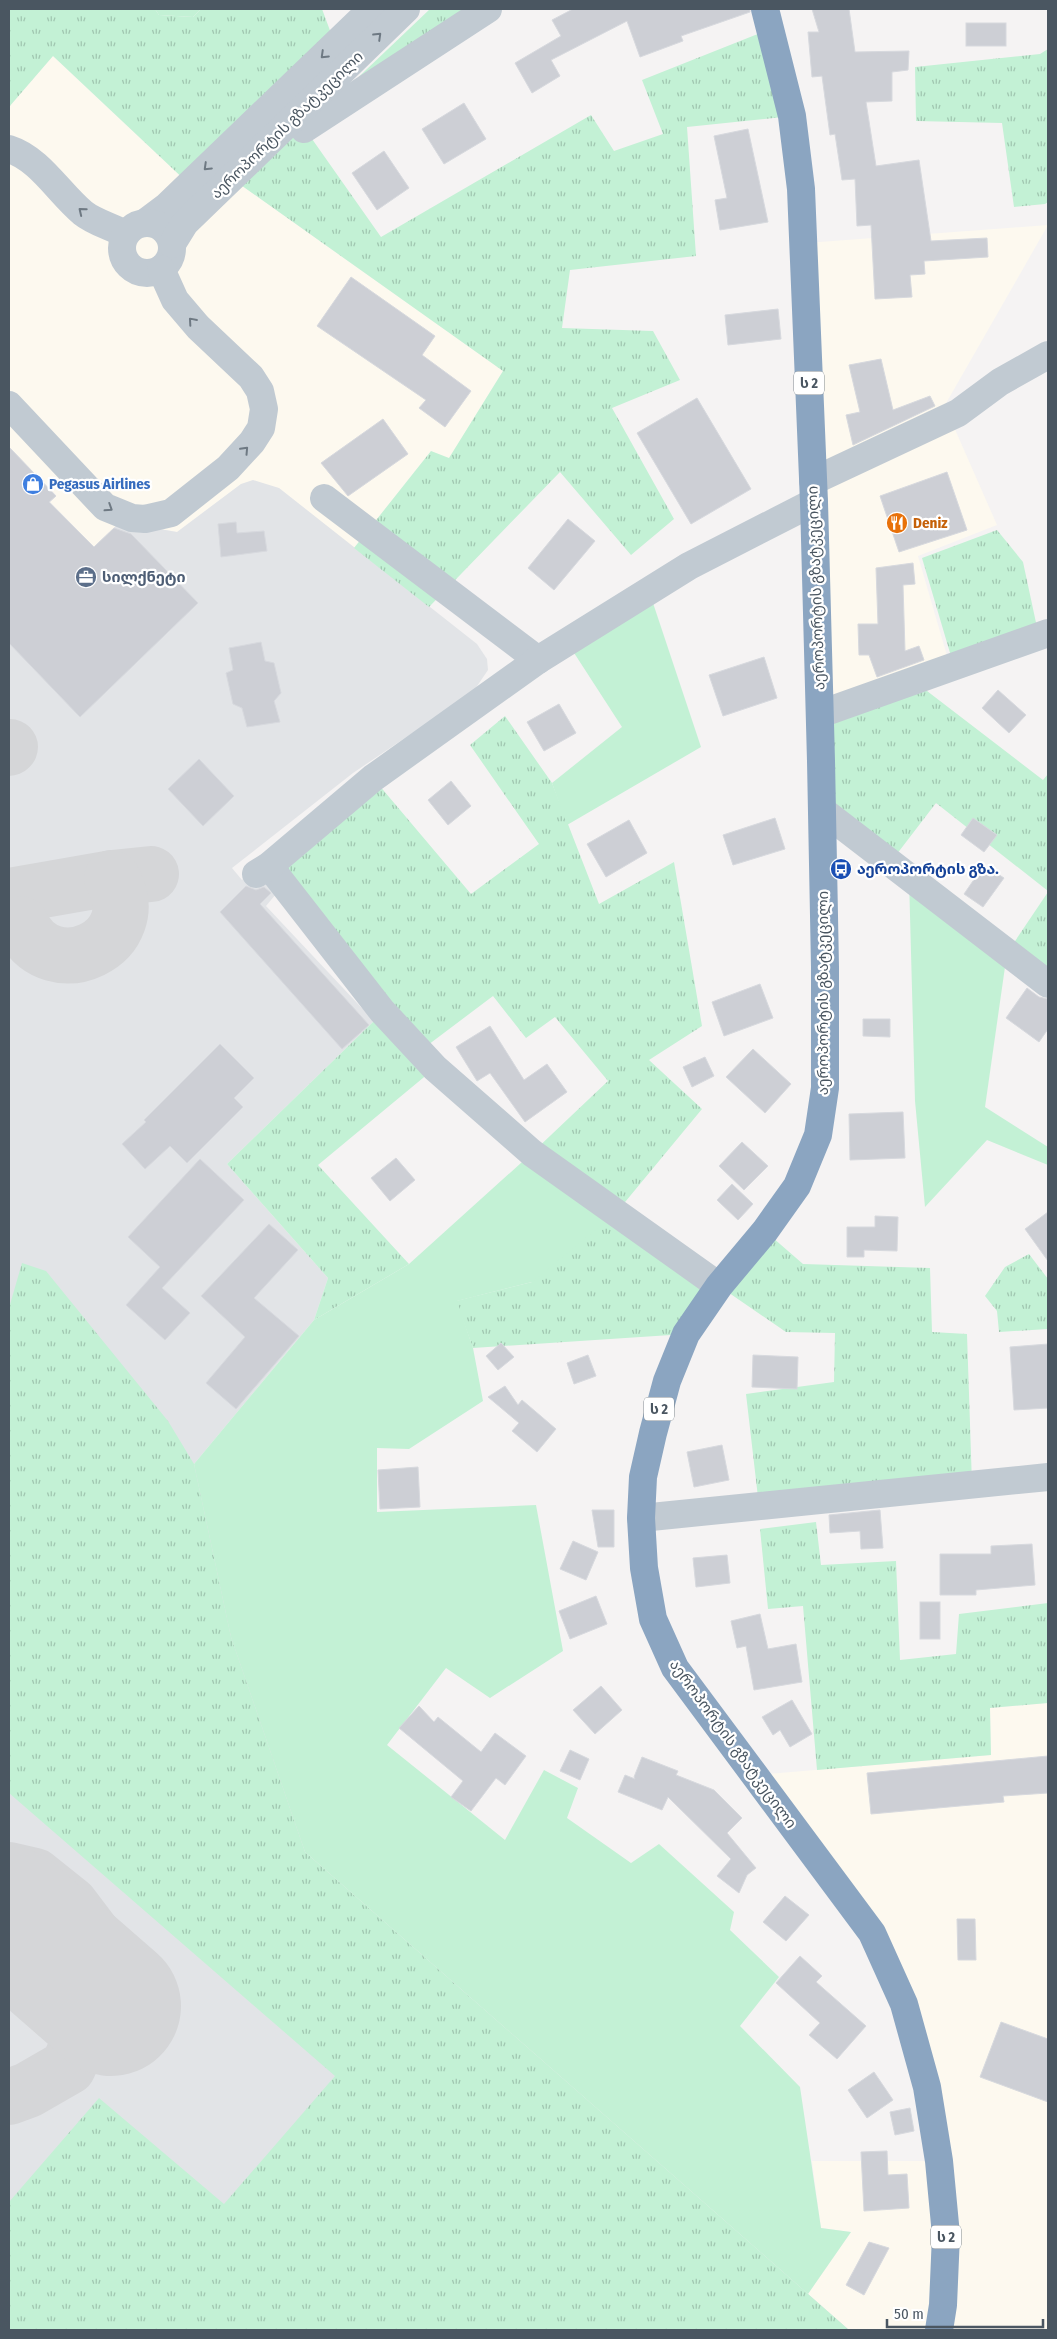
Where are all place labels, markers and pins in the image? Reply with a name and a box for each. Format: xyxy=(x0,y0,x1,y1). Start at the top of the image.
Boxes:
shop icon: Pegasus Airlines xyxy=(21,472,45,496)
place label: Pegasus Airlines xyxy=(49,475,151,493)
restaurant icon: Deniz xyxy=(885,511,909,535)
place label: Deniz xyxy=(913,514,948,532)
office icon: სილქნეტი xyxy=(74,565,98,589)
place label: სილქნეტი xyxy=(102,568,186,586)
bus stop icon: აეროპორტის გზა. xyxy=(829,857,853,881)
place label: აეროპორტის გზა. xyxy=(857,860,999,878)

